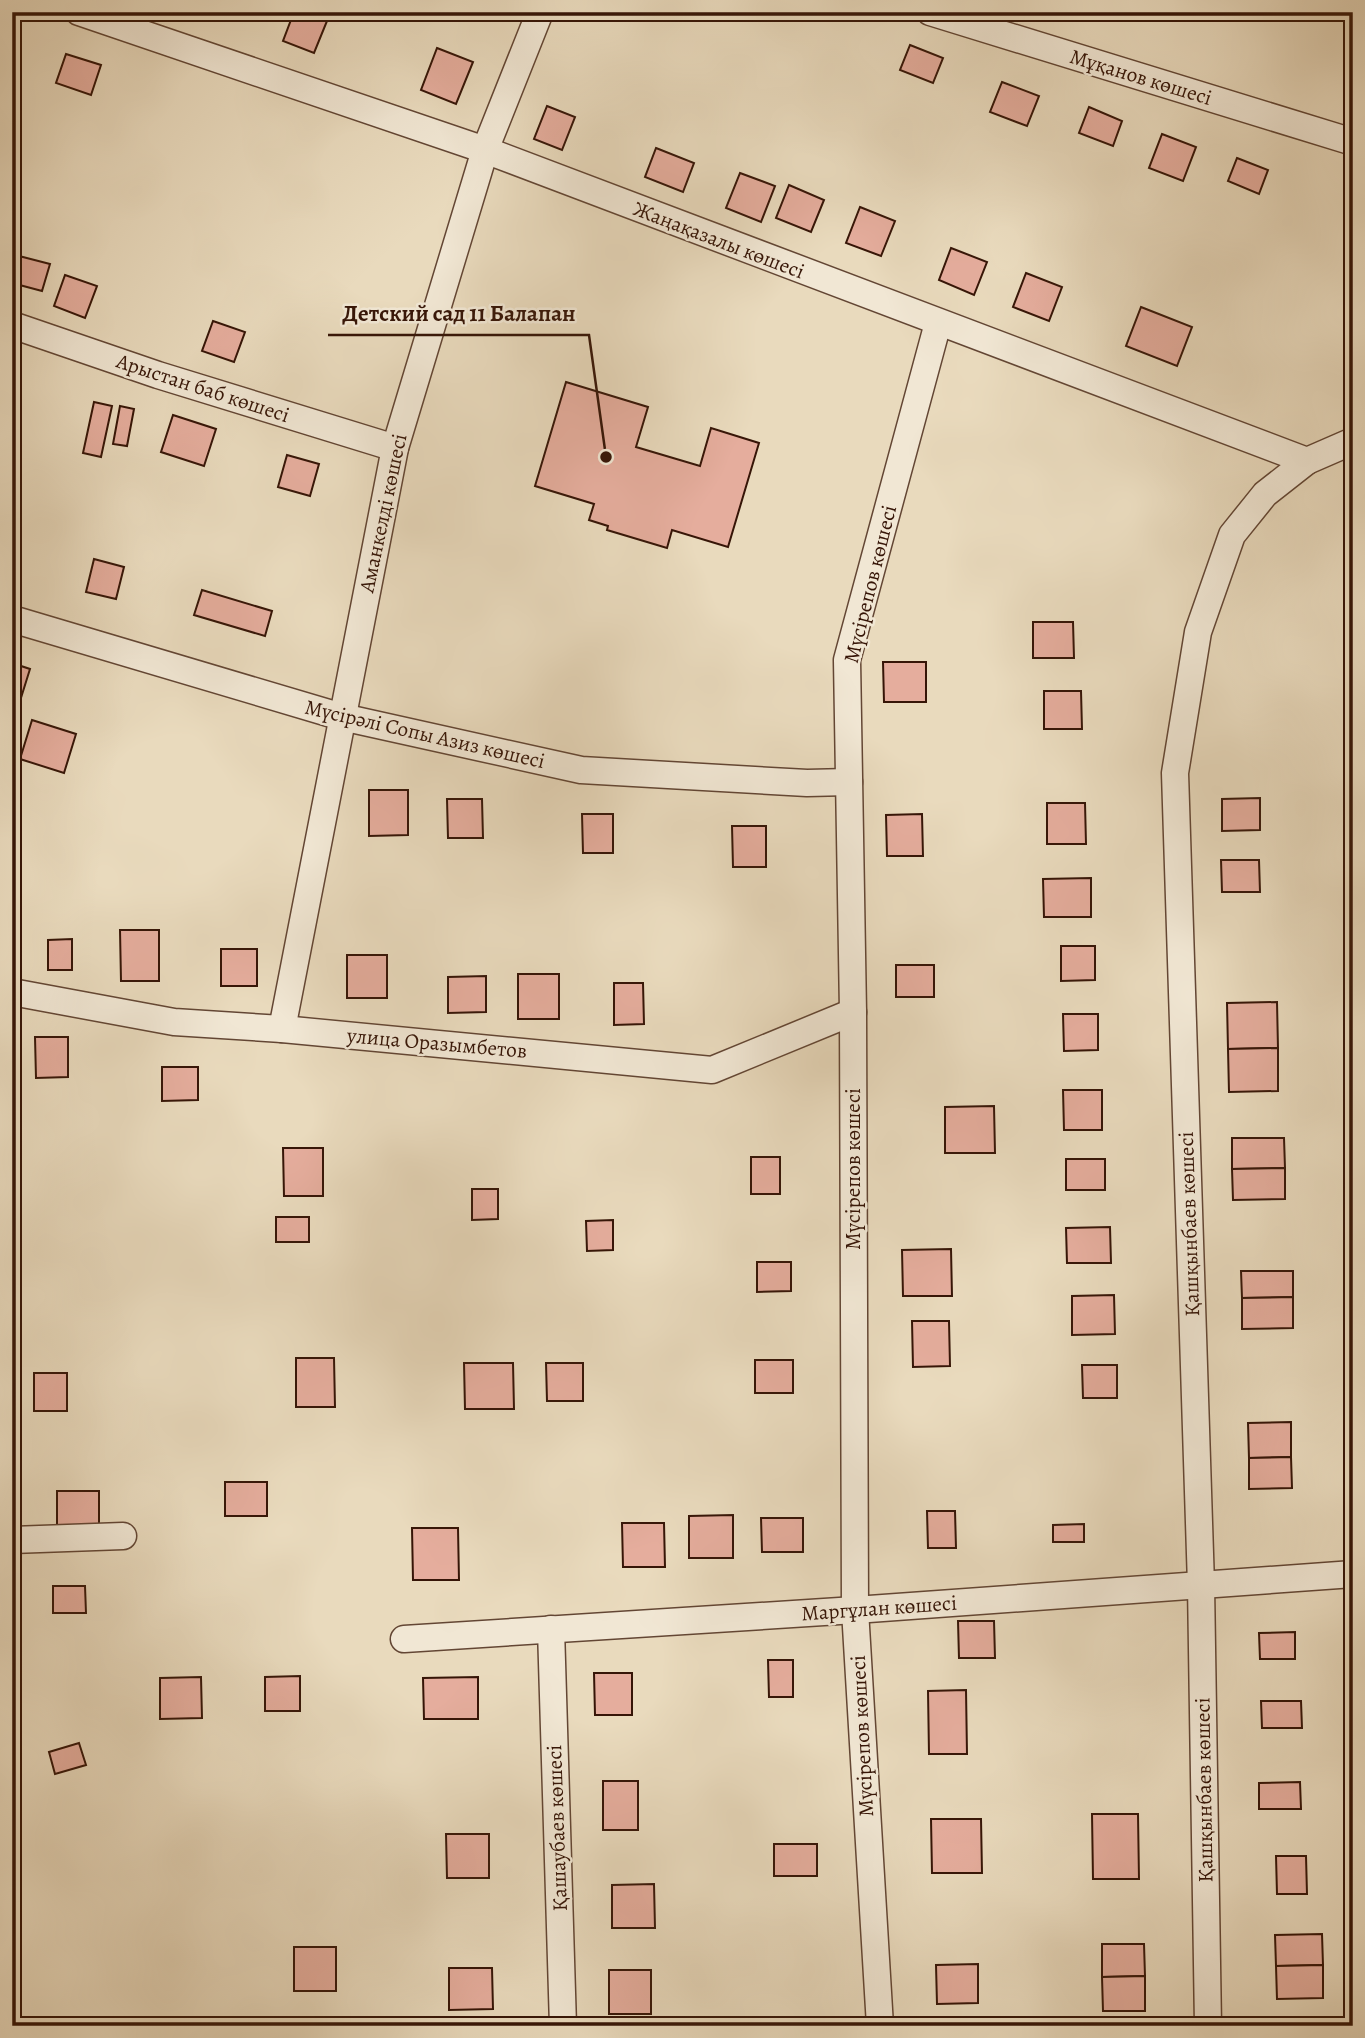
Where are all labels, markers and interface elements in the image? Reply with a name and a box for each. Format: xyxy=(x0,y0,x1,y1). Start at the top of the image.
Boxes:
street label: Мұқанов көшесі xyxy=(1067,42,1215,112)
street label: Жаңақазалы көшесі xyxy=(629,194,809,286)
callout: Детский сад 11 Балапан xyxy=(328,291,589,335)
text: Детский сад 11 Балапан xyxy=(342,298,576,329)
street label: Арыстан баб көшесі xyxy=(112,347,293,429)
street label: Аманкелді көшесі xyxy=(352,431,414,596)
street label: Мүсірепов көшесі xyxy=(837,502,903,666)
street label: Мүсірәлі Сопы Азиз көшесі xyxy=(302,693,548,775)
street label: улица Оразымбетов xyxy=(345,1021,528,1065)
street label: Мүсірепов көшесі xyxy=(839,1088,867,1250)
street label: Қашқынбаев көшесі xyxy=(1172,1131,1206,1317)
street label: Маргұлан көшесі xyxy=(800,1589,958,1627)
street label: Мүсірепов көшесі xyxy=(844,1654,880,1818)
street label: Қашқынбаев көшесі xyxy=(1188,1697,1220,1883)
street label: Қашаубаев көшесі xyxy=(540,1744,574,1912)

